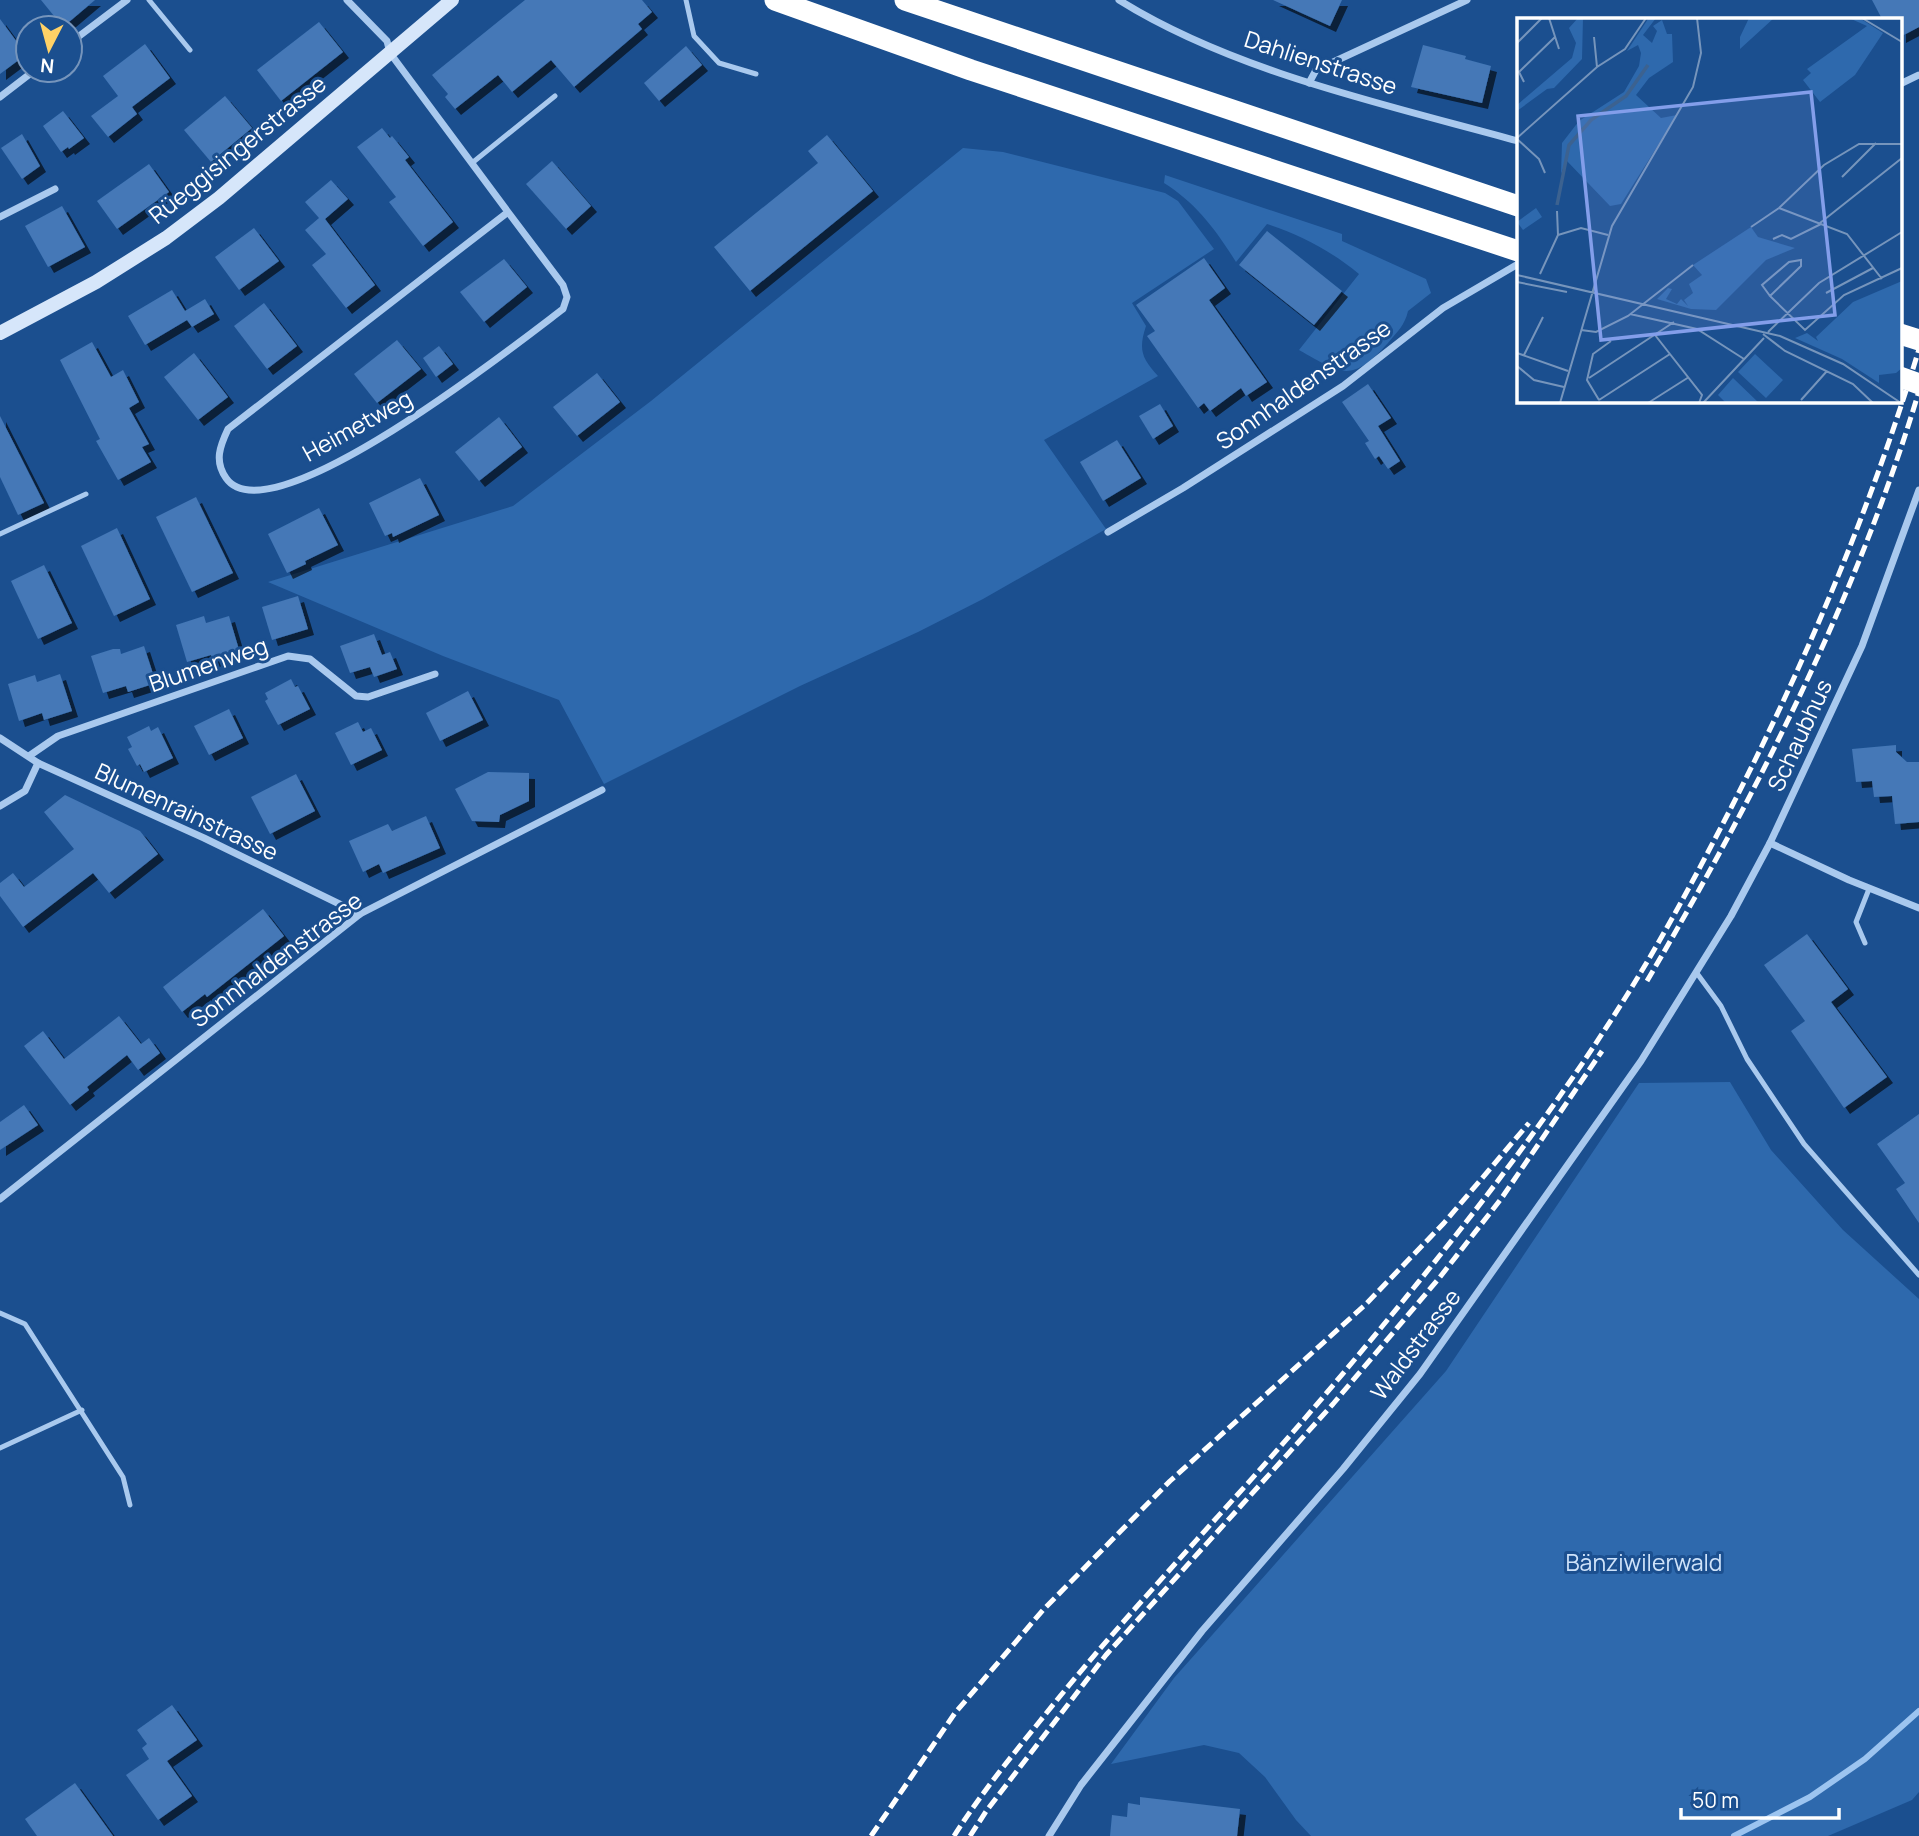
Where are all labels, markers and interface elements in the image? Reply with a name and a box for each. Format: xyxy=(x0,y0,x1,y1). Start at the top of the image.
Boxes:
north arrow xyxy=(14,14,84,84)
inset map xyxy=(1517,18,1902,402)
street label: Dahlienstrasse xyxy=(1241,22,1401,102)
text: N xyxy=(39,52,55,80)
street label: Rüeggisingerstrasse xyxy=(142,67,332,231)
street label: Sonnhaldenstrasse xyxy=(1209,312,1397,456)
street label: Heimetweg xyxy=(296,382,418,468)
street label: Blumenweg xyxy=(144,629,272,699)
street label: Schaubhus xyxy=(1759,674,1839,796)
street label: Blumenrainstrasse xyxy=(90,755,284,867)
street label: Sonnhaldenstrasse xyxy=(184,884,368,1034)
street label: Waldstrasse xyxy=(1363,1282,1467,1406)
park label: Bänziwilerwald xyxy=(1566,1546,1722,1578)
scale bar xyxy=(1681,1776,1839,1820)
text: 50 m xyxy=(1692,1786,1739,1814)

